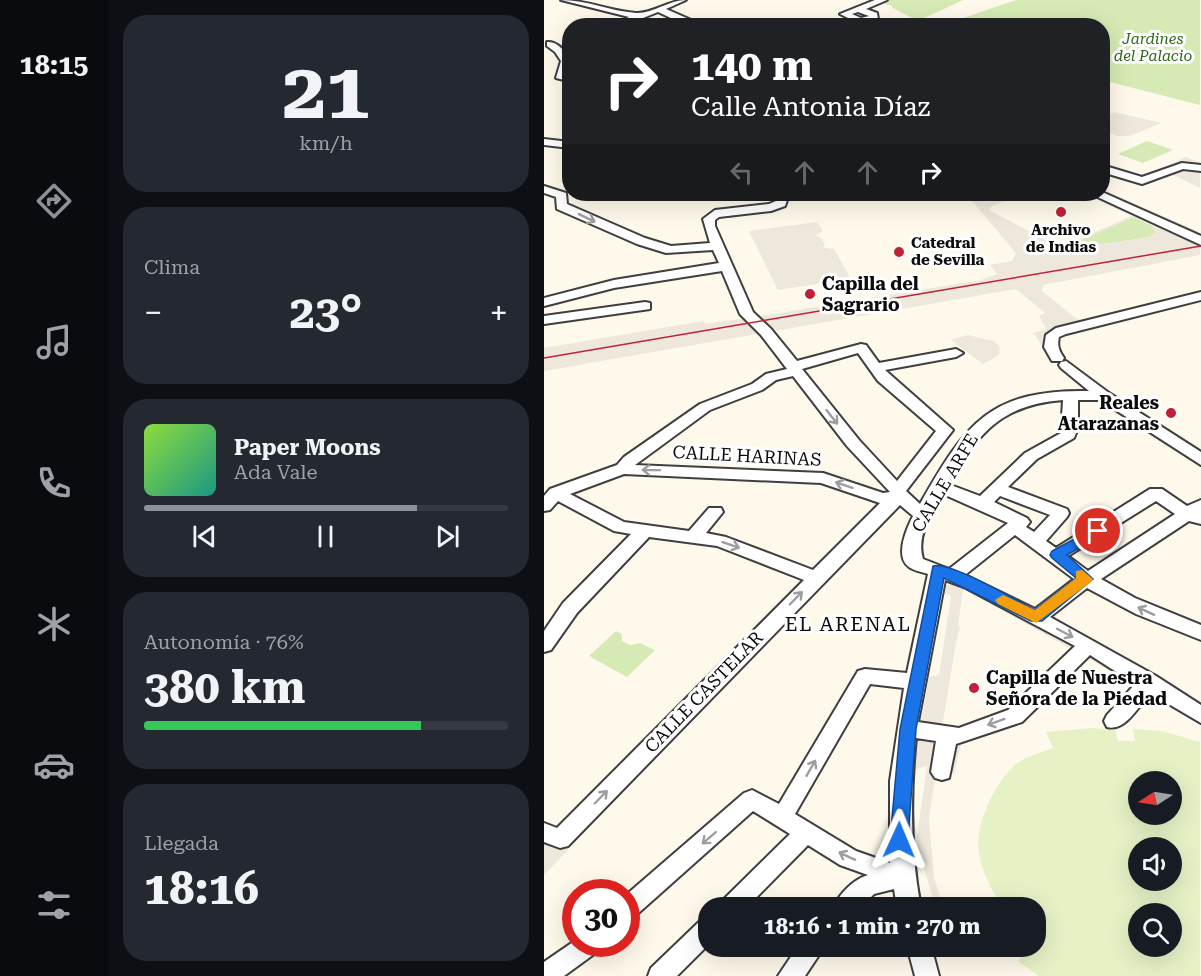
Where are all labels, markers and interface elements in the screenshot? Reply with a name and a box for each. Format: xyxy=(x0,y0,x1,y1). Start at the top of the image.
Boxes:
park label: Jardines del Palacio xyxy=(1114,30,1192,65)
text: 140 m xyxy=(691,41,813,90)
icon: right xyxy=(592,42,670,120)
text: 21 xyxy=(282,46,370,137)
text: 18:15 xyxy=(20,49,88,81)
text: Calle Antonia Díaz xyxy=(691,91,930,123)
text: km/h xyxy=(299,131,353,155)
icon: left xyxy=(725,156,758,189)
icon: ahead xyxy=(788,156,821,189)
icon: ahead xyxy=(851,156,884,189)
icon: right xyxy=(914,156,947,189)
icon: directions xyxy=(33,180,75,222)
marker: Archivo de Indias xyxy=(1054,205,1068,219)
one-way arrow xyxy=(577,213,595,225)
place label: Archivo de Indias xyxy=(1026,221,1096,256)
place label: Catedral de Sevilla xyxy=(911,234,985,269)
marker: Catedral de Sevilla xyxy=(892,245,906,259)
text: Clima xyxy=(144,255,200,279)
place label: Capilla del Sagrario xyxy=(822,273,919,315)
text: 23° xyxy=(290,286,362,339)
marker: Capilla del Sagrario xyxy=(803,287,817,301)
text: − xyxy=(144,293,162,332)
text: + xyxy=(490,293,508,332)
icon: music xyxy=(33,321,75,363)
place label: Reales Atarazanas xyxy=(1058,392,1159,434)
marker: Reales Atarazanas xyxy=(1164,406,1178,420)
one-way arrow xyxy=(826,409,839,425)
street label: CALLE ARFE xyxy=(907,430,982,536)
text: Paper Moons xyxy=(234,435,381,460)
street label: CALLE HARINAS xyxy=(672,441,822,470)
text: Ada Vale xyxy=(234,460,317,484)
icon: phone xyxy=(33,462,75,504)
one-way arrow xyxy=(641,464,661,476)
one-way arrow xyxy=(835,479,854,490)
pin xyxy=(1072,505,1123,556)
icon: arrive xyxy=(1081,514,1114,547)
icon: previous xyxy=(188,520,221,553)
icon: pause xyxy=(309,520,342,553)
icon: next xyxy=(431,520,464,553)
one-way arrow xyxy=(721,540,740,551)
one-way arrow xyxy=(789,591,803,606)
icon: climate xyxy=(33,603,75,645)
one-way arrow xyxy=(1138,605,1156,616)
district label: EL ARENAL xyxy=(785,612,911,636)
street label: CALLE CASTELAR xyxy=(640,626,767,757)
one-way arrow xyxy=(1056,628,1074,639)
text: Autonomía · 76% xyxy=(144,630,304,654)
text: 380 km xyxy=(144,661,305,714)
place label: Capilla de Nuestra Señora de la Piedad xyxy=(986,667,1167,709)
marker: Capilla de Nuestra Señora de la Piedad xyxy=(967,681,981,695)
one-way arrow xyxy=(987,718,1006,729)
icon: car xyxy=(33,744,75,786)
one-way arrow xyxy=(806,760,818,777)
north arrow xyxy=(1128,771,1182,825)
map controls xyxy=(1128,771,1182,957)
one-way arrow xyxy=(593,790,608,805)
position arrow xyxy=(867,808,931,872)
text: Llegada xyxy=(144,831,219,855)
one-way arrow xyxy=(701,831,716,845)
button: sound xyxy=(1128,837,1182,891)
one-way arrow xyxy=(839,850,857,862)
text: 18:16 xyxy=(144,862,259,915)
speed limit sign: 30 xyxy=(562,879,640,957)
icon: filters xyxy=(33,884,75,926)
button: search xyxy=(1128,903,1182,957)
text: 18:16 · 1 min · 270 m xyxy=(763,914,981,939)

